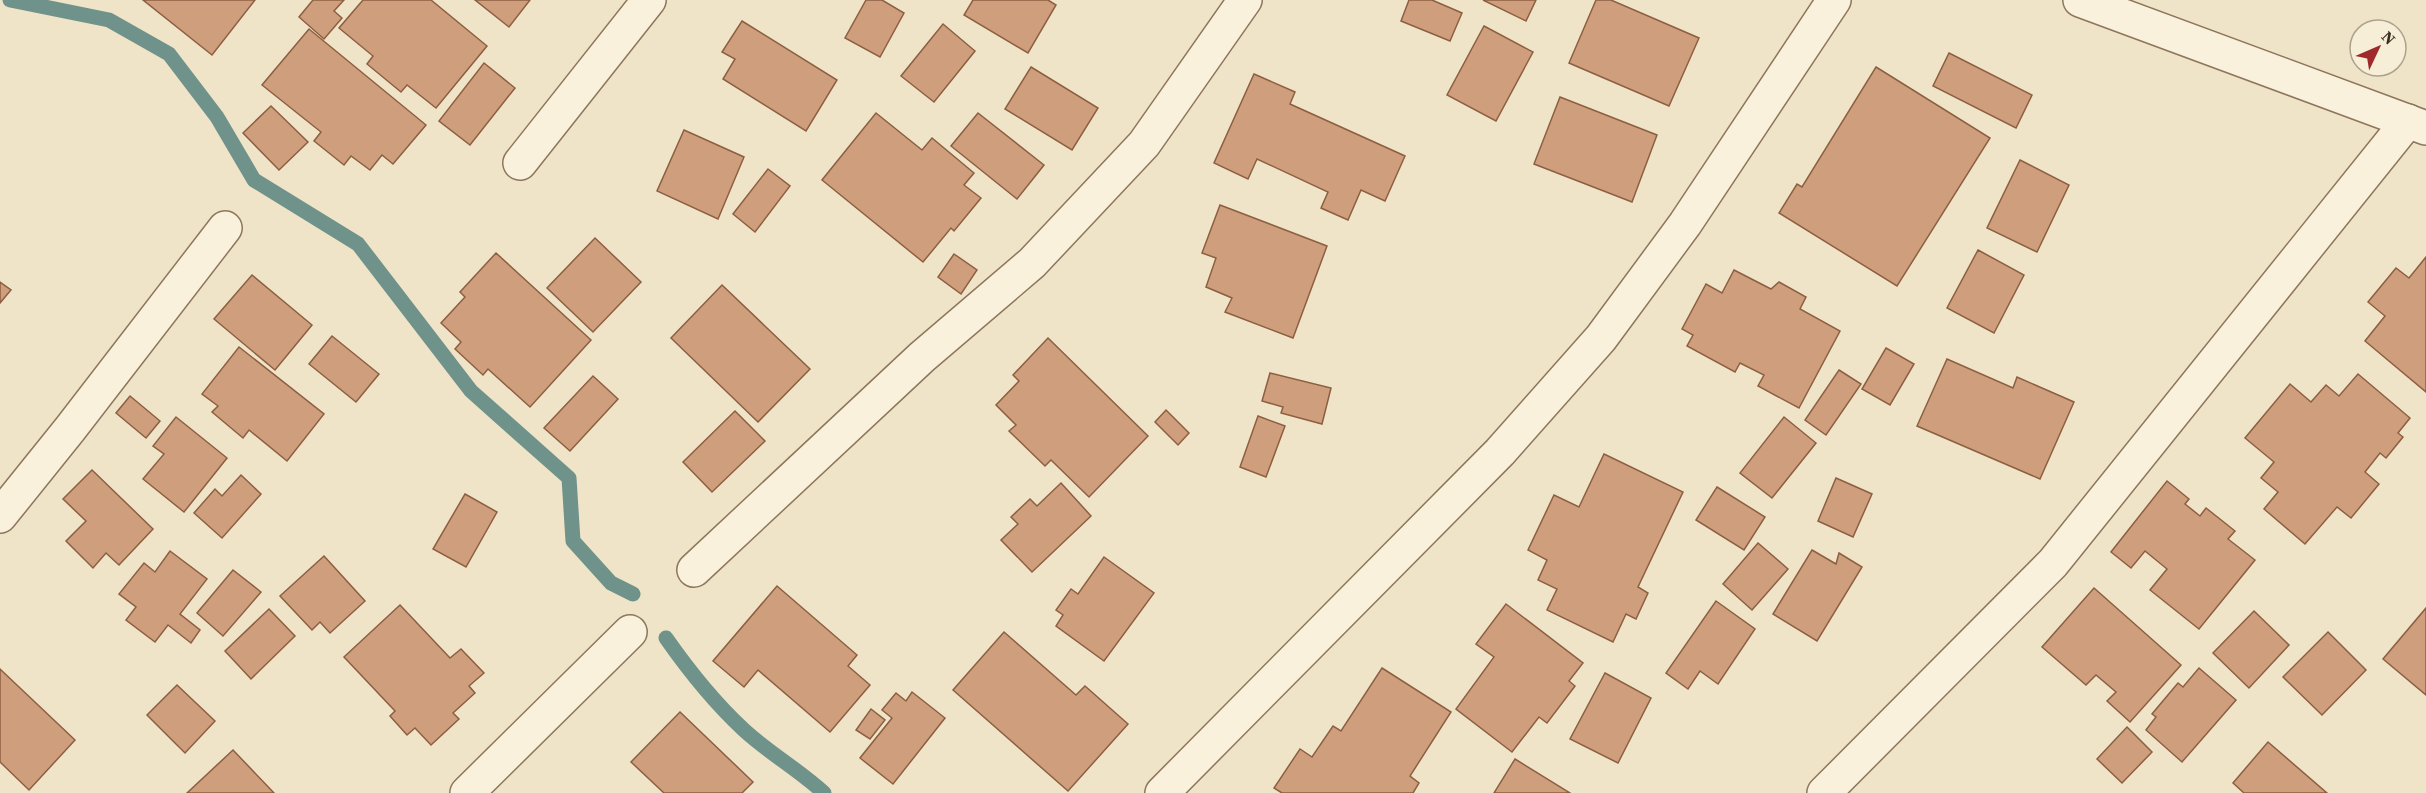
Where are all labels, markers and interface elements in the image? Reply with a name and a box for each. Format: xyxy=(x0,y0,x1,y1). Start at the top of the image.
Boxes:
north arrow xyxy=(2348,18,2408,78)
text: N xyxy=(2377,26,2401,50)

